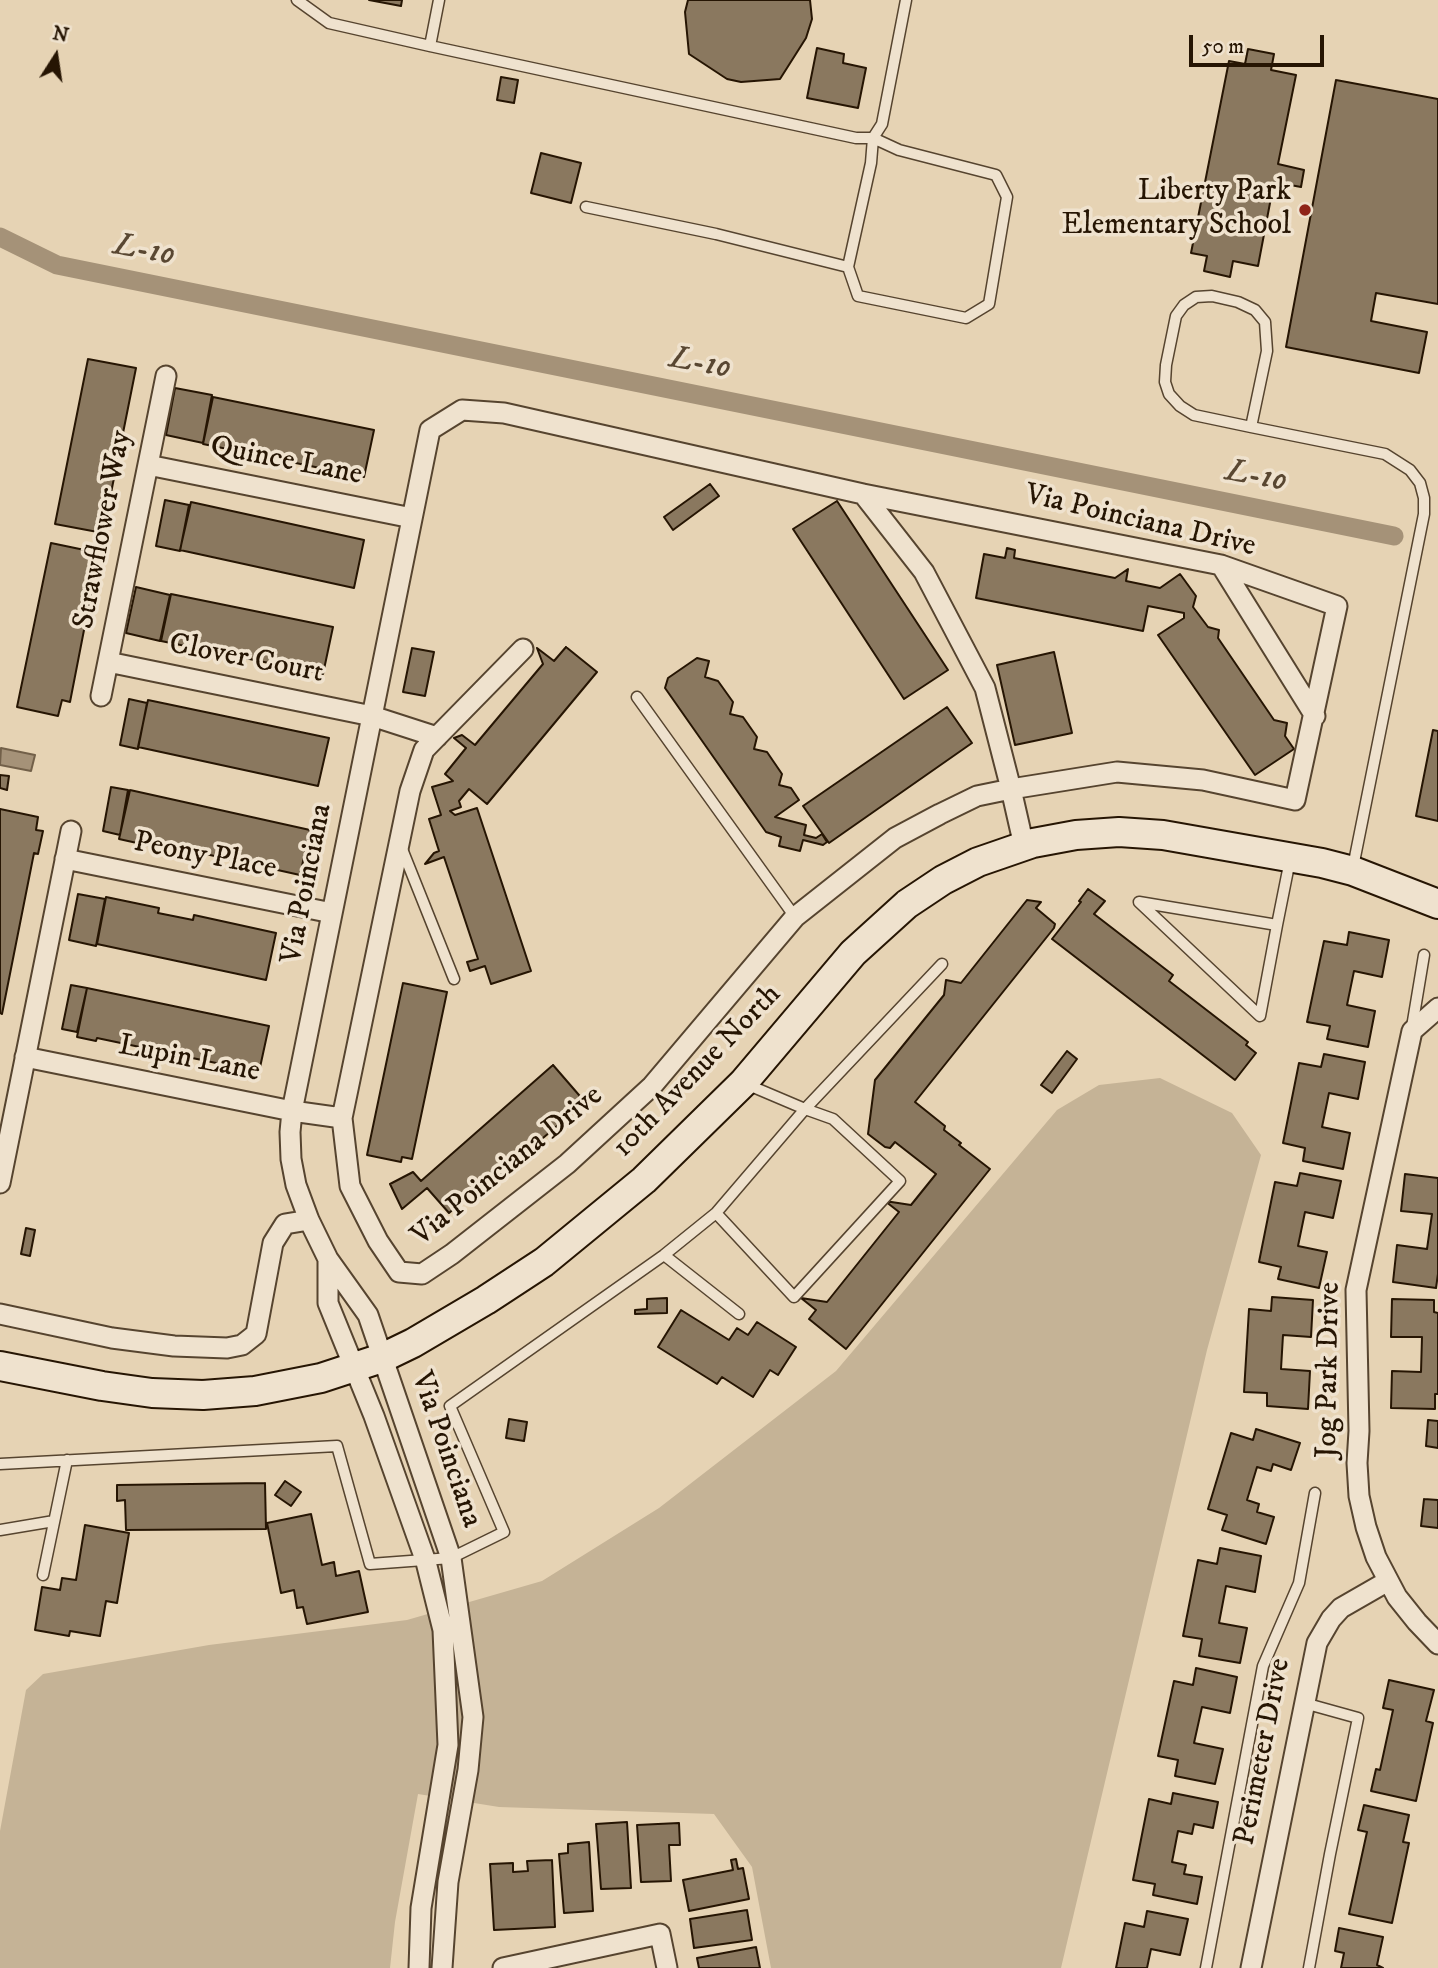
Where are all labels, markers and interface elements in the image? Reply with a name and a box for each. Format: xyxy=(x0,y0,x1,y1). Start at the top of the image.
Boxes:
north arrow xyxy=(21,21,91,91)
scale bar xyxy=(1193,21,1328,65)
text: N xyxy=(50,22,70,48)
text: 50 m xyxy=(1202,34,1244,60)
place label: Liberty Park Elementary School xyxy=(1062,175,1291,246)
marker: Liberty Park Elementary School xyxy=(1297,202,1313,218)
water label: L-10 xyxy=(110,227,178,277)
water label: L-10 xyxy=(666,340,734,390)
street label: Strawflower Way xyxy=(67,428,141,632)
street label: Quince Lane xyxy=(207,430,365,494)
water label: L-10 xyxy=(1222,453,1290,503)
street label: Via Poinciana Drive xyxy=(1021,478,1259,566)
street label: Clover Court xyxy=(166,627,326,693)
street label: Via Poinciana xyxy=(275,801,341,967)
street label: Peony Place xyxy=(131,826,279,888)
street label: 10th Avenue North xyxy=(606,978,790,1166)
street label: Lupin Lane xyxy=(115,1029,263,1091)
street label: Via Poinciana Drive xyxy=(405,1079,611,1255)
street label: Jog Park Drive xyxy=(1310,1282,1350,1458)
street label: Via Poinciana xyxy=(402,1367,488,1533)
street label: Perimeter Drive xyxy=(1228,1656,1300,1848)

